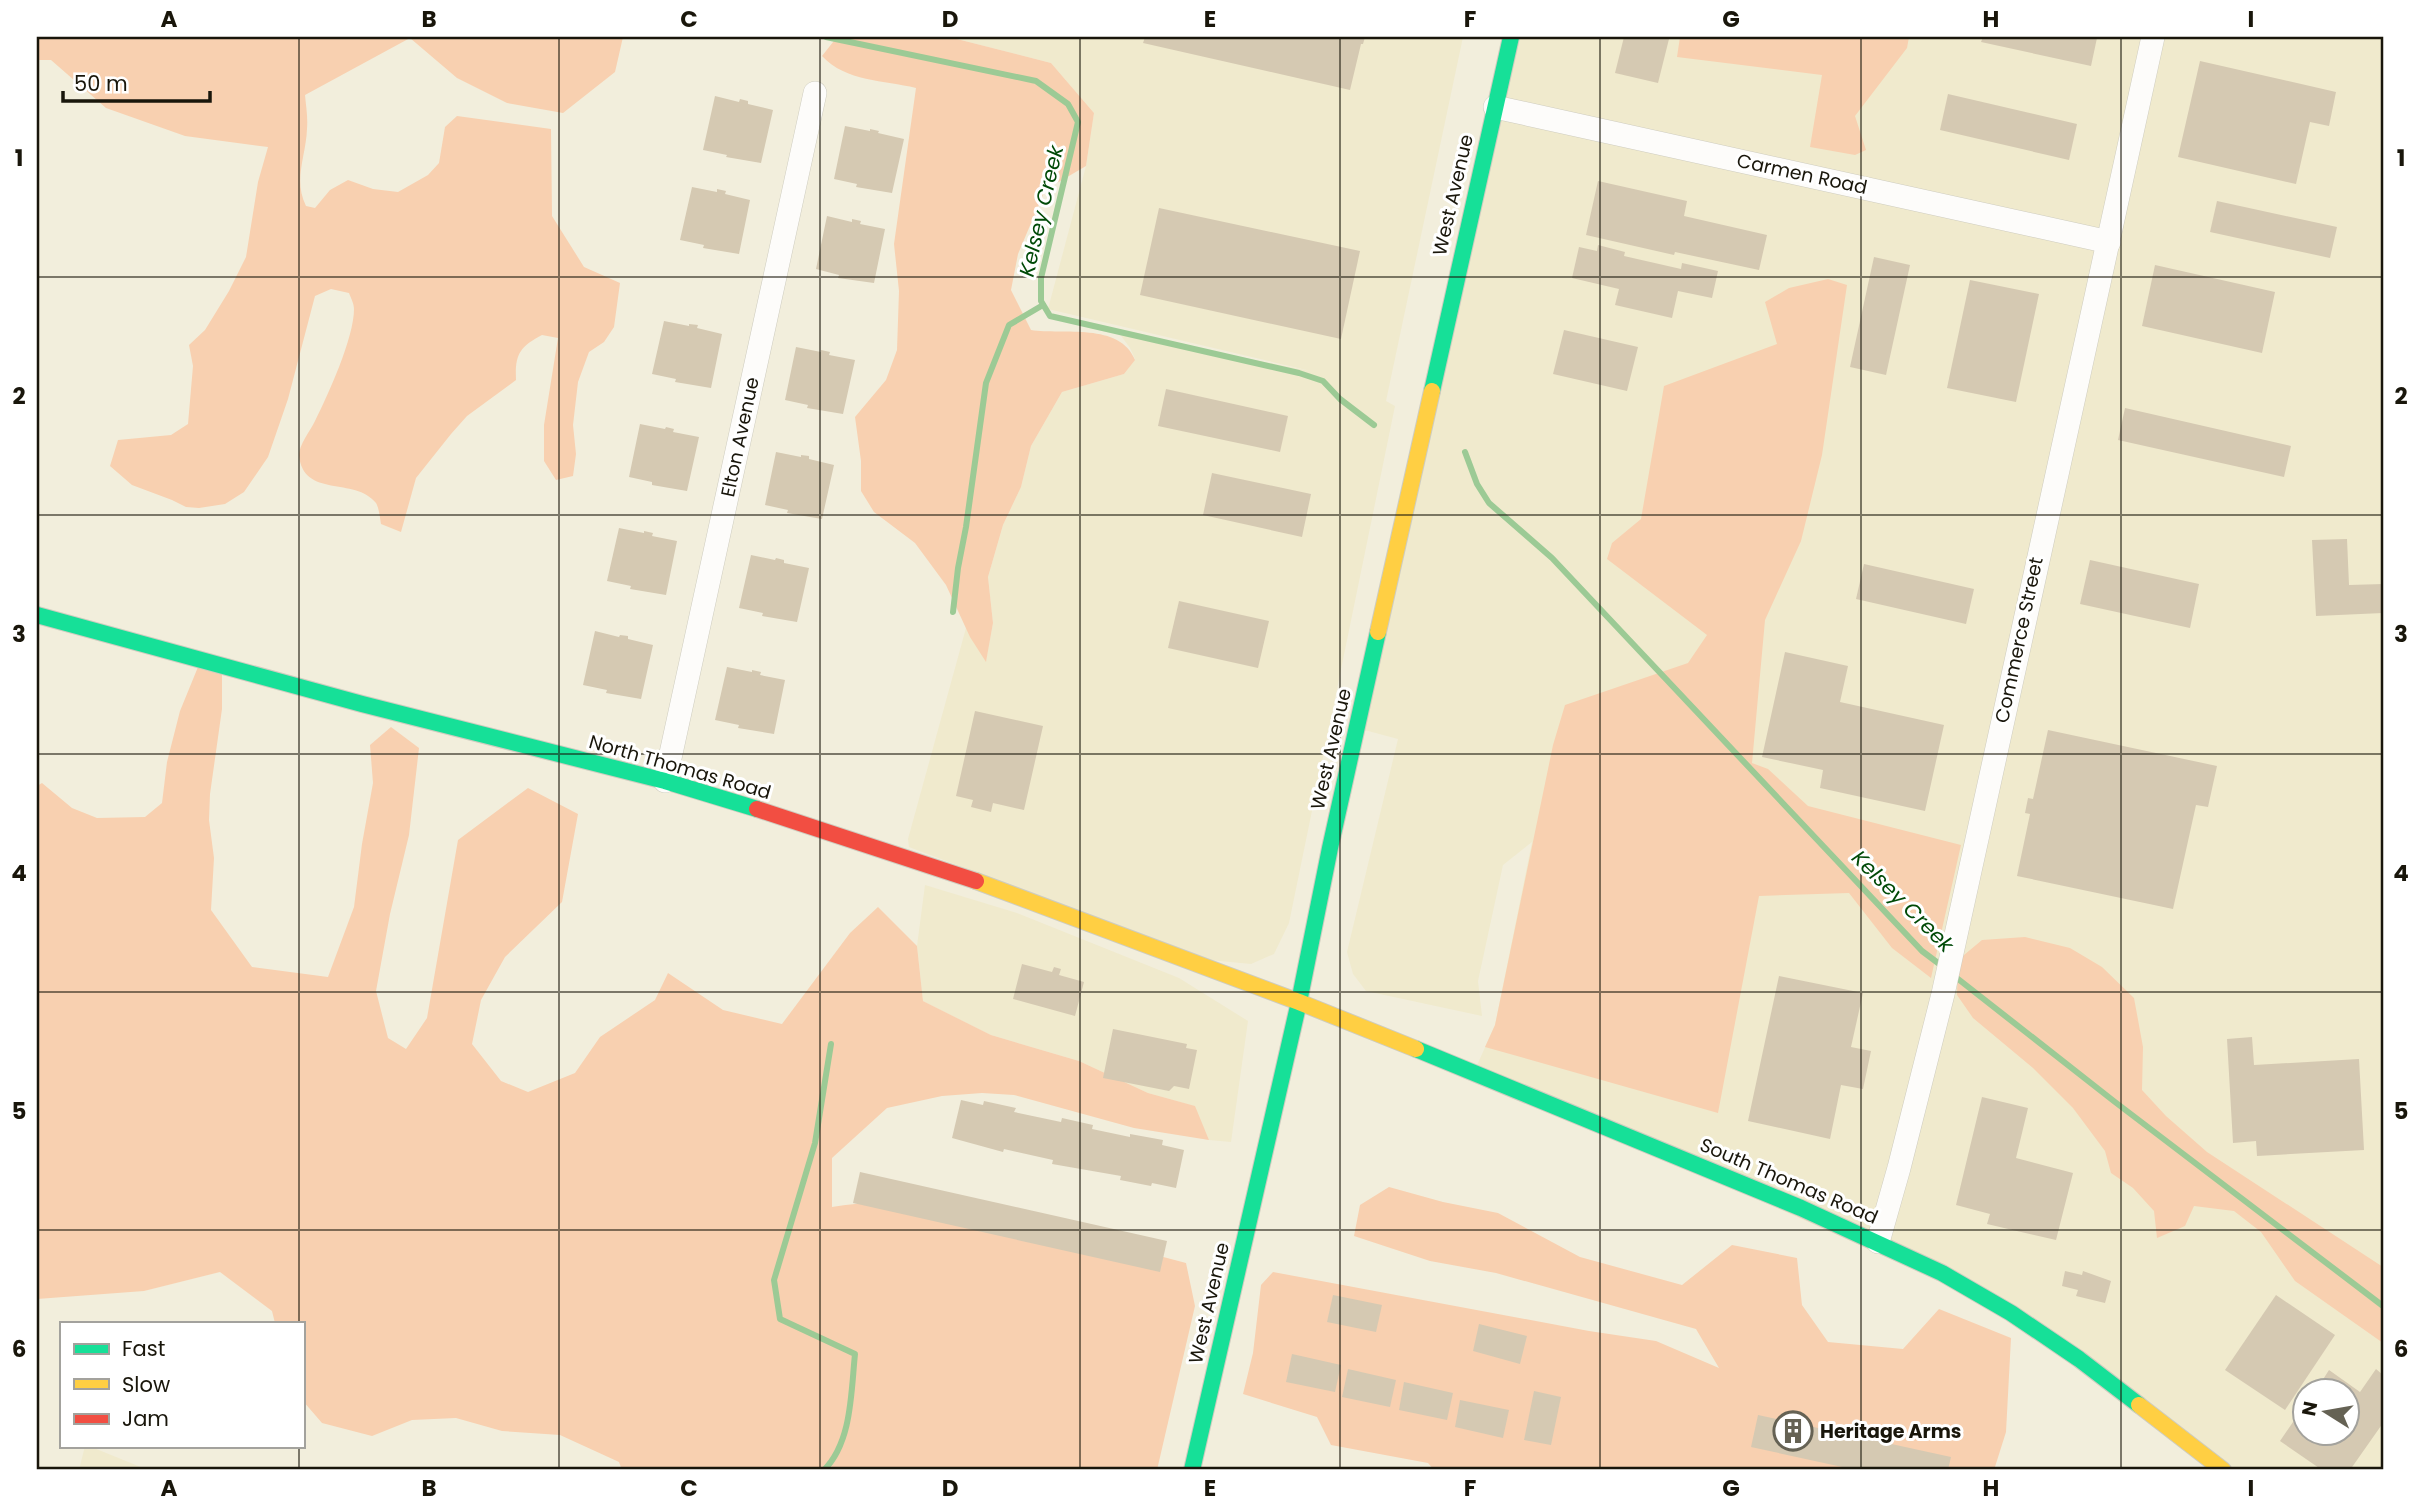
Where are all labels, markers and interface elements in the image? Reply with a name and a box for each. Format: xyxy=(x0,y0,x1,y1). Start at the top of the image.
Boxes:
text: A xyxy=(161,3,178,35)
text: B xyxy=(421,3,437,35)
text: C xyxy=(680,3,698,35)
text: D xyxy=(942,3,958,35)
text: E xyxy=(1204,3,1216,35)
text: F xyxy=(1464,3,1476,35)
text: G xyxy=(1722,3,1740,35)
text: H xyxy=(1983,3,1999,35)
text: I xyxy=(2248,3,2254,35)
scale bar xyxy=(63,60,210,104)
text: 50 m xyxy=(74,69,128,98)
street label: West Avenue xyxy=(1426,132,1480,258)
water label: Kelsey Creek xyxy=(1012,141,1070,279)
text: 1 xyxy=(15,142,23,174)
text: 1 xyxy=(2397,142,2405,174)
street label: Carmen Road xyxy=(1734,147,1870,201)
street label: Elton Avenue xyxy=(714,374,766,500)
text: 2 xyxy=(12,380,26,412)
text: 2 xyxy=(2394,380,2408,412)
street label: Commerce Street xyxy=(1988,555,2050,725)
text: 3 xyxy=(12,618,26,650)
text: 3 xyxy=(2394,618,2408,650)
street label: West Avenue xyxy=(1304,686,1358,812)
street label: North Thomas Road xyxy=(586,728,774,806)
water label: Kelsey Creek xyxy=(1845,843,1961,959)
text: 4 xyxy=(11,857,27,889)
text: 4 xyxy=(2393,857,2409,889)
text: 5 xyxy=(12,1095,26,1127)
text: 5 xyxy=(2394,1095,2408,1127)
street label: South Thomas Road xyxy=(1696,1131,1882,1231)
street label: West Avenue xyxy=(1182,1240,1236,1366)
legend xyxy=(60,1322,304,1448)
text: 6 xyxy=(12,1333,26,1365)
text: 6 xyxy=(2394,1333,2408,1365)
text: Fast xyxy=(122,1334,165,1363)
text: Slow xyxy=(122,1370,170,1399)
north arrow xyxy=(2290,1378,2360,1448)
text: N xyxy=(2295,1399,2324,1418)
text: Jam xyxy=(122,1404,169,1433)
building icon: Heritage Arms xyxy=(1772,1410,1814,1452)
place label: Heritage Arms xyxy=(1820,1418,1961,1445)
text: A xyxy=(161,1472,178,1504)
text: B xyxy=(421,1472,437,1504)
text: C xyxy=(680,1472,698,1504)
text: D xyxy=(942,1472,958,1504)
text: E xyxy=(1204,1472,1216,1504)
text: F xyxy=(1464,1472,1476,1504)
text: G xyxy=(1722,1472,1740,1504)
text: H xyxy=(1983,1472,1999,1504)
text: I xyxy=(2248,1472,2254,1504)

